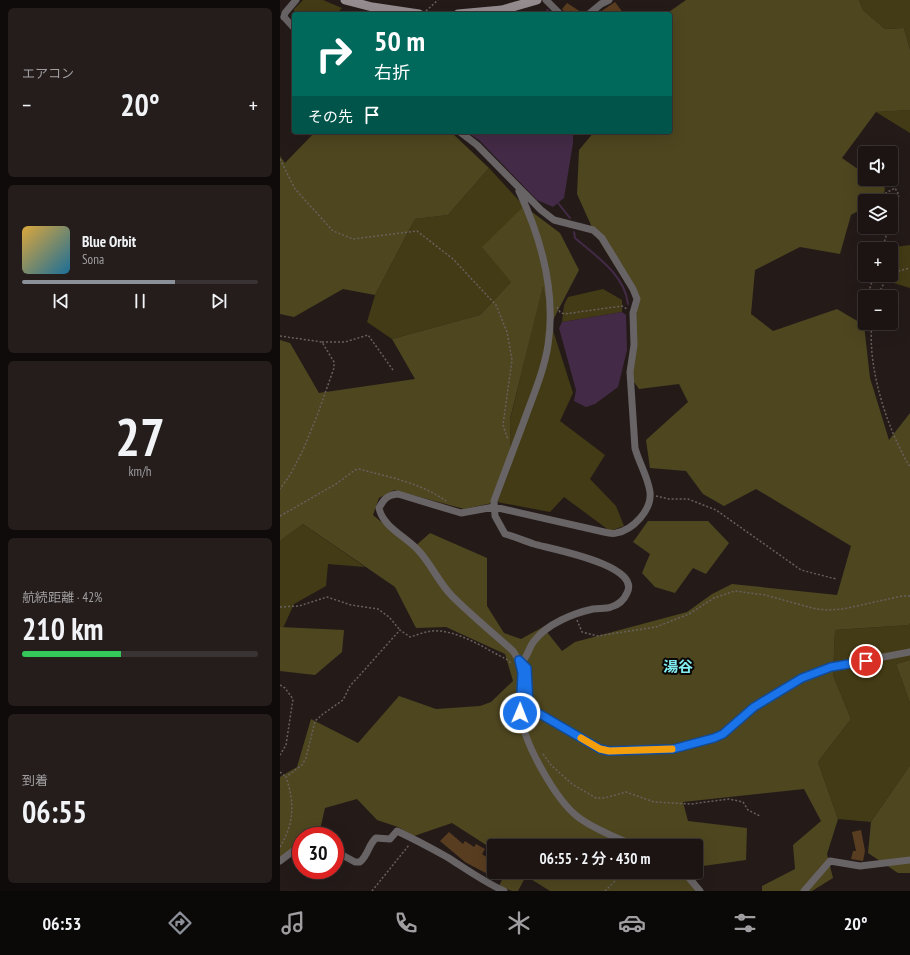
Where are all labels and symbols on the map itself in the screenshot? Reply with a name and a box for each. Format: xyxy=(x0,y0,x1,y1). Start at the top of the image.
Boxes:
pin xyxy=(849,644,883,678)
district label: 湯谷 xyxy=(663,657,693,676)
position arrow xyxy=(499,692,541,734)
speed limit sign: 30 xyxy=(292,827,344,879)

